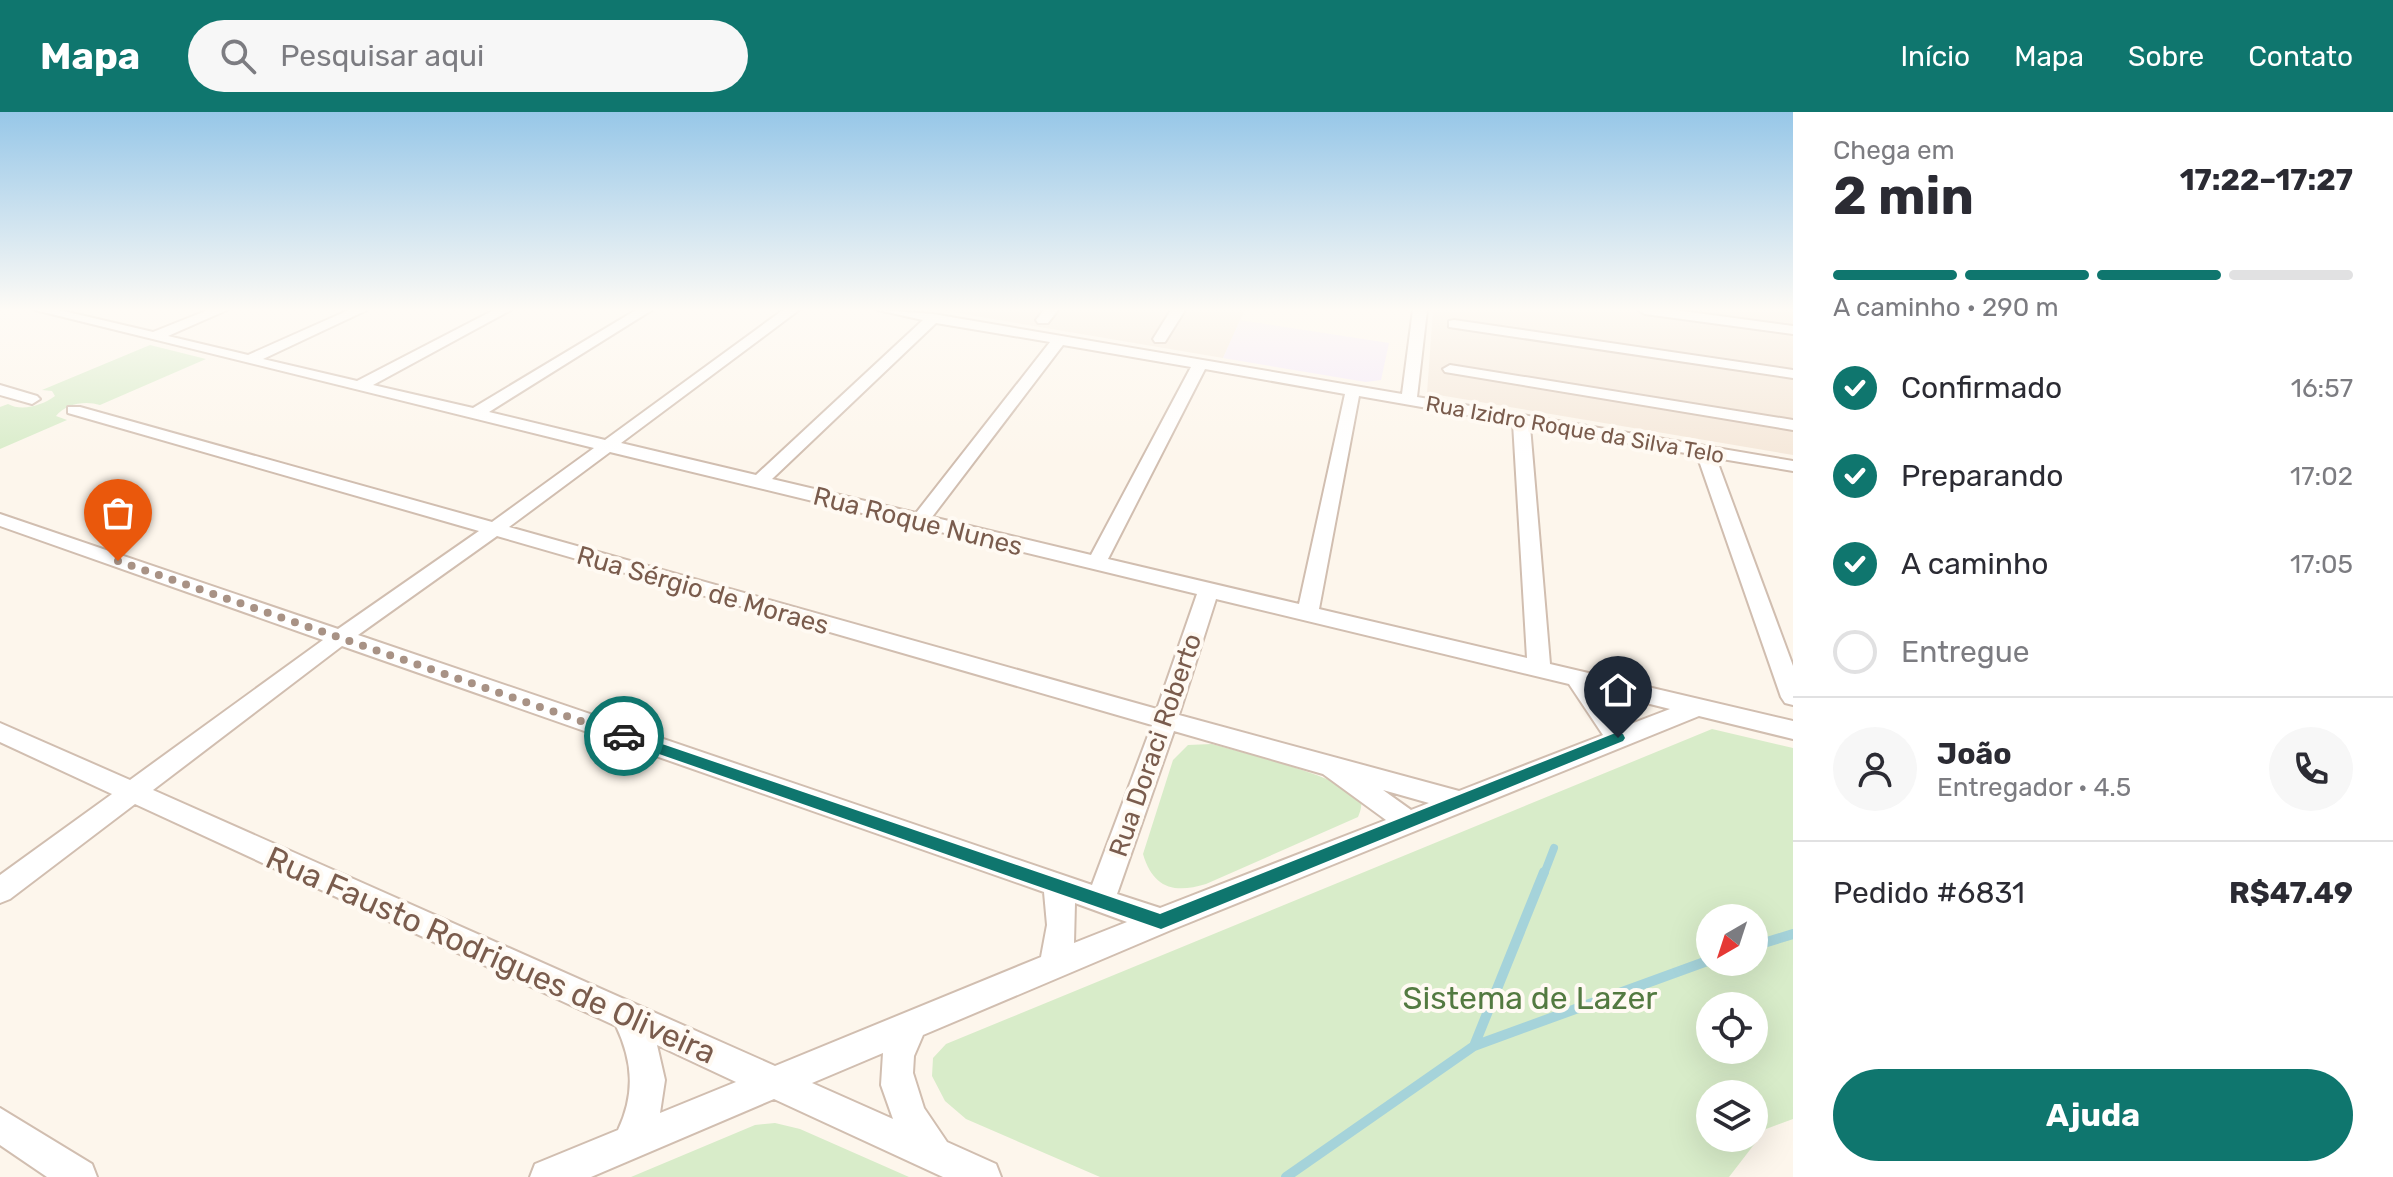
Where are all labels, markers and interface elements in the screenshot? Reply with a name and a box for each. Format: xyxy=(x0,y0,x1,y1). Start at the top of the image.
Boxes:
search box xyxy=(188,20,748,92)
text: Mapa xyxy=(40,33,140,79)
icon: search xyxy=(216,34,260,78)
text: Pesquisar aqui xyxy=(280,38,484,74)
text: Início xyxy=(1900,40,1970,73)
text: Mapa xyxy=(2014,40,2084,73)
text: Sobre xyxy=(2128,40,2204,73)
text: Contato xyxy=(2248,40,2353,73)
text: Chega em xyxy=(1833,135,1955,166)
text: 17:22–17:27 xyxy=(2180,162,2353,198)
text: 2 min xyxy=(1833,165,1974,227)
text: A caminho · 290 m xyxy=(1833,292,2059,323)
icon: check xyxy=(1833,366,1877,410)
text: Confirmado xyxy=(1901,370,2062,406)
text: 16:57 xyxy=(2291,373,2353,404)
street label: Rua Izidro Roque da Silva Telo xyxy=(1424,390,1726,469)
icon: check xyxy=(1833,454,1877,498)
text: Preparando xyxy=(1901,458,2064,494)
text: 17:02 xyxy=(2290,461,2353,492)
pin xyxy=(84,479,152,561)
street label: Rua Roque Nunes xyxy=(810,480,1026,562)
icon: bag xyxy=(96,491,140,535)
street label: Rua Sérgio de Moraes xyxy=(573,540,832,641)
icon: check xyxy=(1833,542,1877,586)
text: A caminho xyxy=(1901,546,2048,582)
text: 17:05 xyxy=(2290,549,2353,580)
street label: Rua Doraci Roberto xyxy=(1103,629,1208,861)
text: Entregue xyxy=(1901,634,2030,670)
pin xyxy=(1584,656,1652,738)
icon: home xyxy=(1596,668,1640,712)
courier xyxy=(584,696,664,776)
icon: car xyxy=(602,714,646,758)
button: person xyxy=(1833,727,1917,811)
button: phone xyxy=(2269,727,2353,811)
text: João xyxy=(1937,736,2012,772)
text: Entregador · 4.5 xyxy=(1937,772,2131,803)
street label: Rua Fausto Rodrigues de Oliveira xyxy=(260,838,722,1072)
text: Pedido #6831 xyxy=(1833,875,2025,911)
text: R$47.49 xyxy=(2229,875,2353,911)
north arrow xyxy=(1696,904,1768,976)
map controls xyxy=(1696,904,1768,1152)
park label: Sistema de Lazer xyxy=(1403,979,1657,1017)
button: locate xyxy=(1696,992,1768,1064)
button: Ajuda xyxy=(1833,1069,2353,1161)
button: layers xyxy=(1696,1080,1768,1152)

